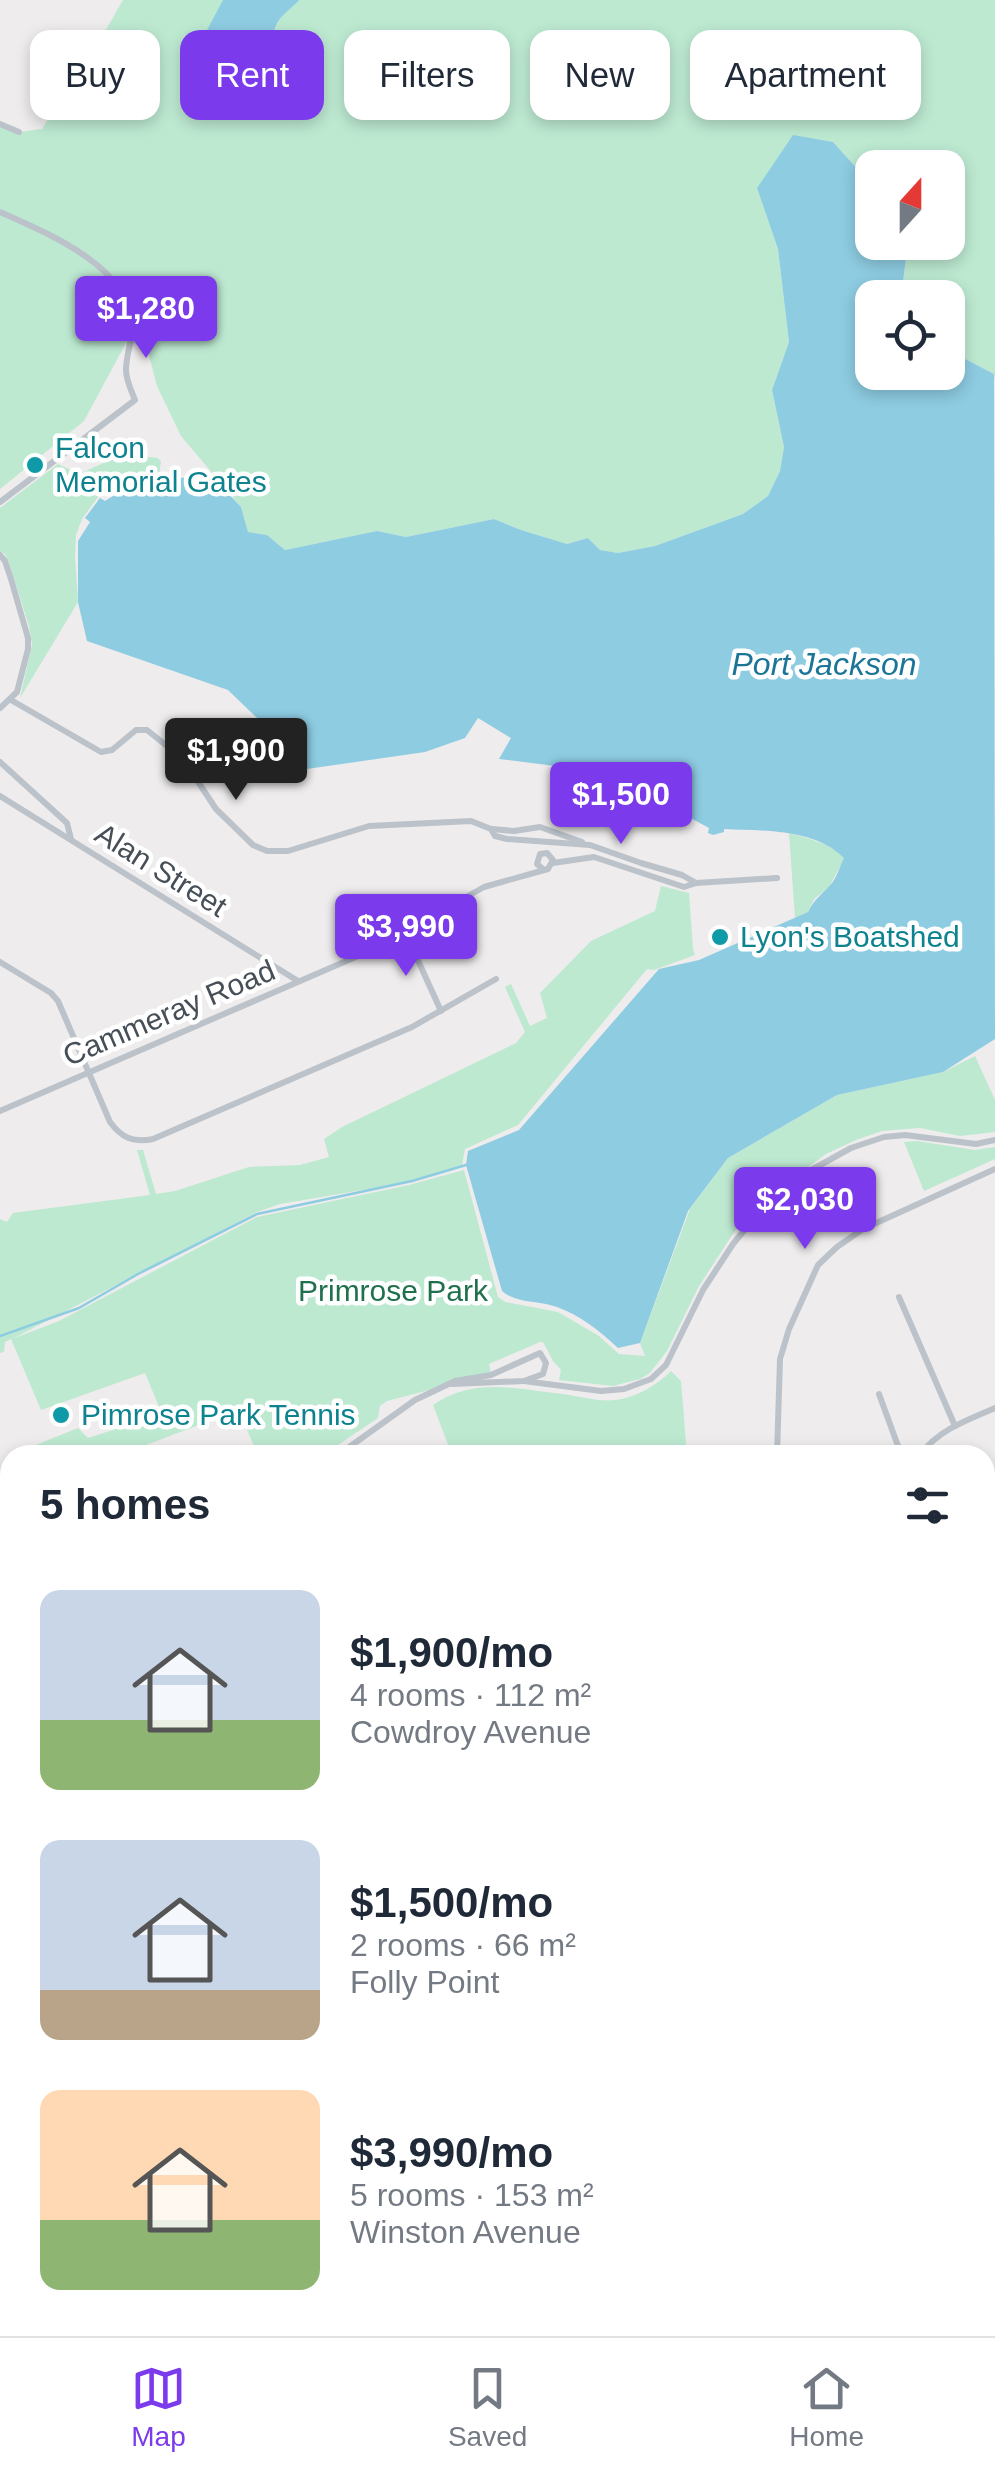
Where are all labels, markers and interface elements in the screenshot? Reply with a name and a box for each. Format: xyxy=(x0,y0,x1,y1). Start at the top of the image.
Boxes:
chip: Buy xyxy=(30,30,160,120)
chip: Rent xyxy=(180,30,324,120)
chip: Filters xyxy=(344,30,510,120)
chip: New xyxy=(530,30,670,120)
chip: Apartment xyxy=(690,30,921,120)
north arrow xyxy=(855,150,965,260)
map controls xyxy=(855,150,965,390)
pin: $1,280 xyxy=(65,276,227,361)
button: locate xyxy=(855,280,965,390)
text: $1,280 xyxy=(97,290,195,326)
place label: Falcon Memorial Gates xyxy=(55,431,267,498)
marker: Falcon Memorial Gates xyxy=(24,454,46,476)
water label: Port Jackson xyxy=(732,646,916,682)
pin: $1,900 xyxy=(155,718,317,803)
text: $1,900 xyxy=(187,732,285,768)
pin: $1,500 xyxy=(540,762,702,847)
text: $1,500 xyxy=(572,776,670,812)
street label: Alan Street xyxy=(90,816,234,923)
pin: $3,990 xyxy=(325,894,487,979)
text: $3,990 xyxy=(357,908,455,944)
place label: Lyon's Boatshed xyxy=(740,920,960,953)
marker: Lyon's Boatshed xyxy=(709,926,731,948)
street label: Cammeray Road xyxy=(58,953,280,1072)
pin: $2,030 xyxy=(724,1167,886,1252)
text: $2,030 xyxy=(756,1181,854,1217)
park label: Primrose Park xyxy=(298,1274,489,1307)
place label: Pimrose Park Tennis xyxy=(81,1398,356,1431)
marker: Pimrose Park Tennis xyxy=(50,1404,72,1426)
icon: filters xyxy=(900,1478,955,1533)
text: 5 homes xyxy=(40,1481,210,1528)
text: $1,900/mo xyxy=(350,1629,553,1676)
icon: home xyxy=(120,1630,240,1750)
text: 4 rooms · 112 m² xyxy=(350,1677,591,1713)
text: Cowdroy Avenue xyxy=(350,1714,591,1750)
text: $1,500/mo xyxy=(350,1879,553,1926)
icon: home xyxy=(120,1880,240,2000)
text: 2 rooms · 66 m² xyxy=(350,1927,576,1963)
text: Folly Point xyxy=(350,1964,499,2000)
text: $3,990/mo xyxy=(350,2129,553,2176)
icon: home xyxy=(120,2130,240,2250)
text: 5 rooms · 153 m² xyxy=(350,2177,594,2213)
text: Winston Avenue xyxy=(350,2214,581,2250)
tab: Map xyxy=(131,2361,186,2453)
tab: Saved xyxy=(448,2361,527,2453)
tab: Home xyxy=(789,2361,864,2453)

